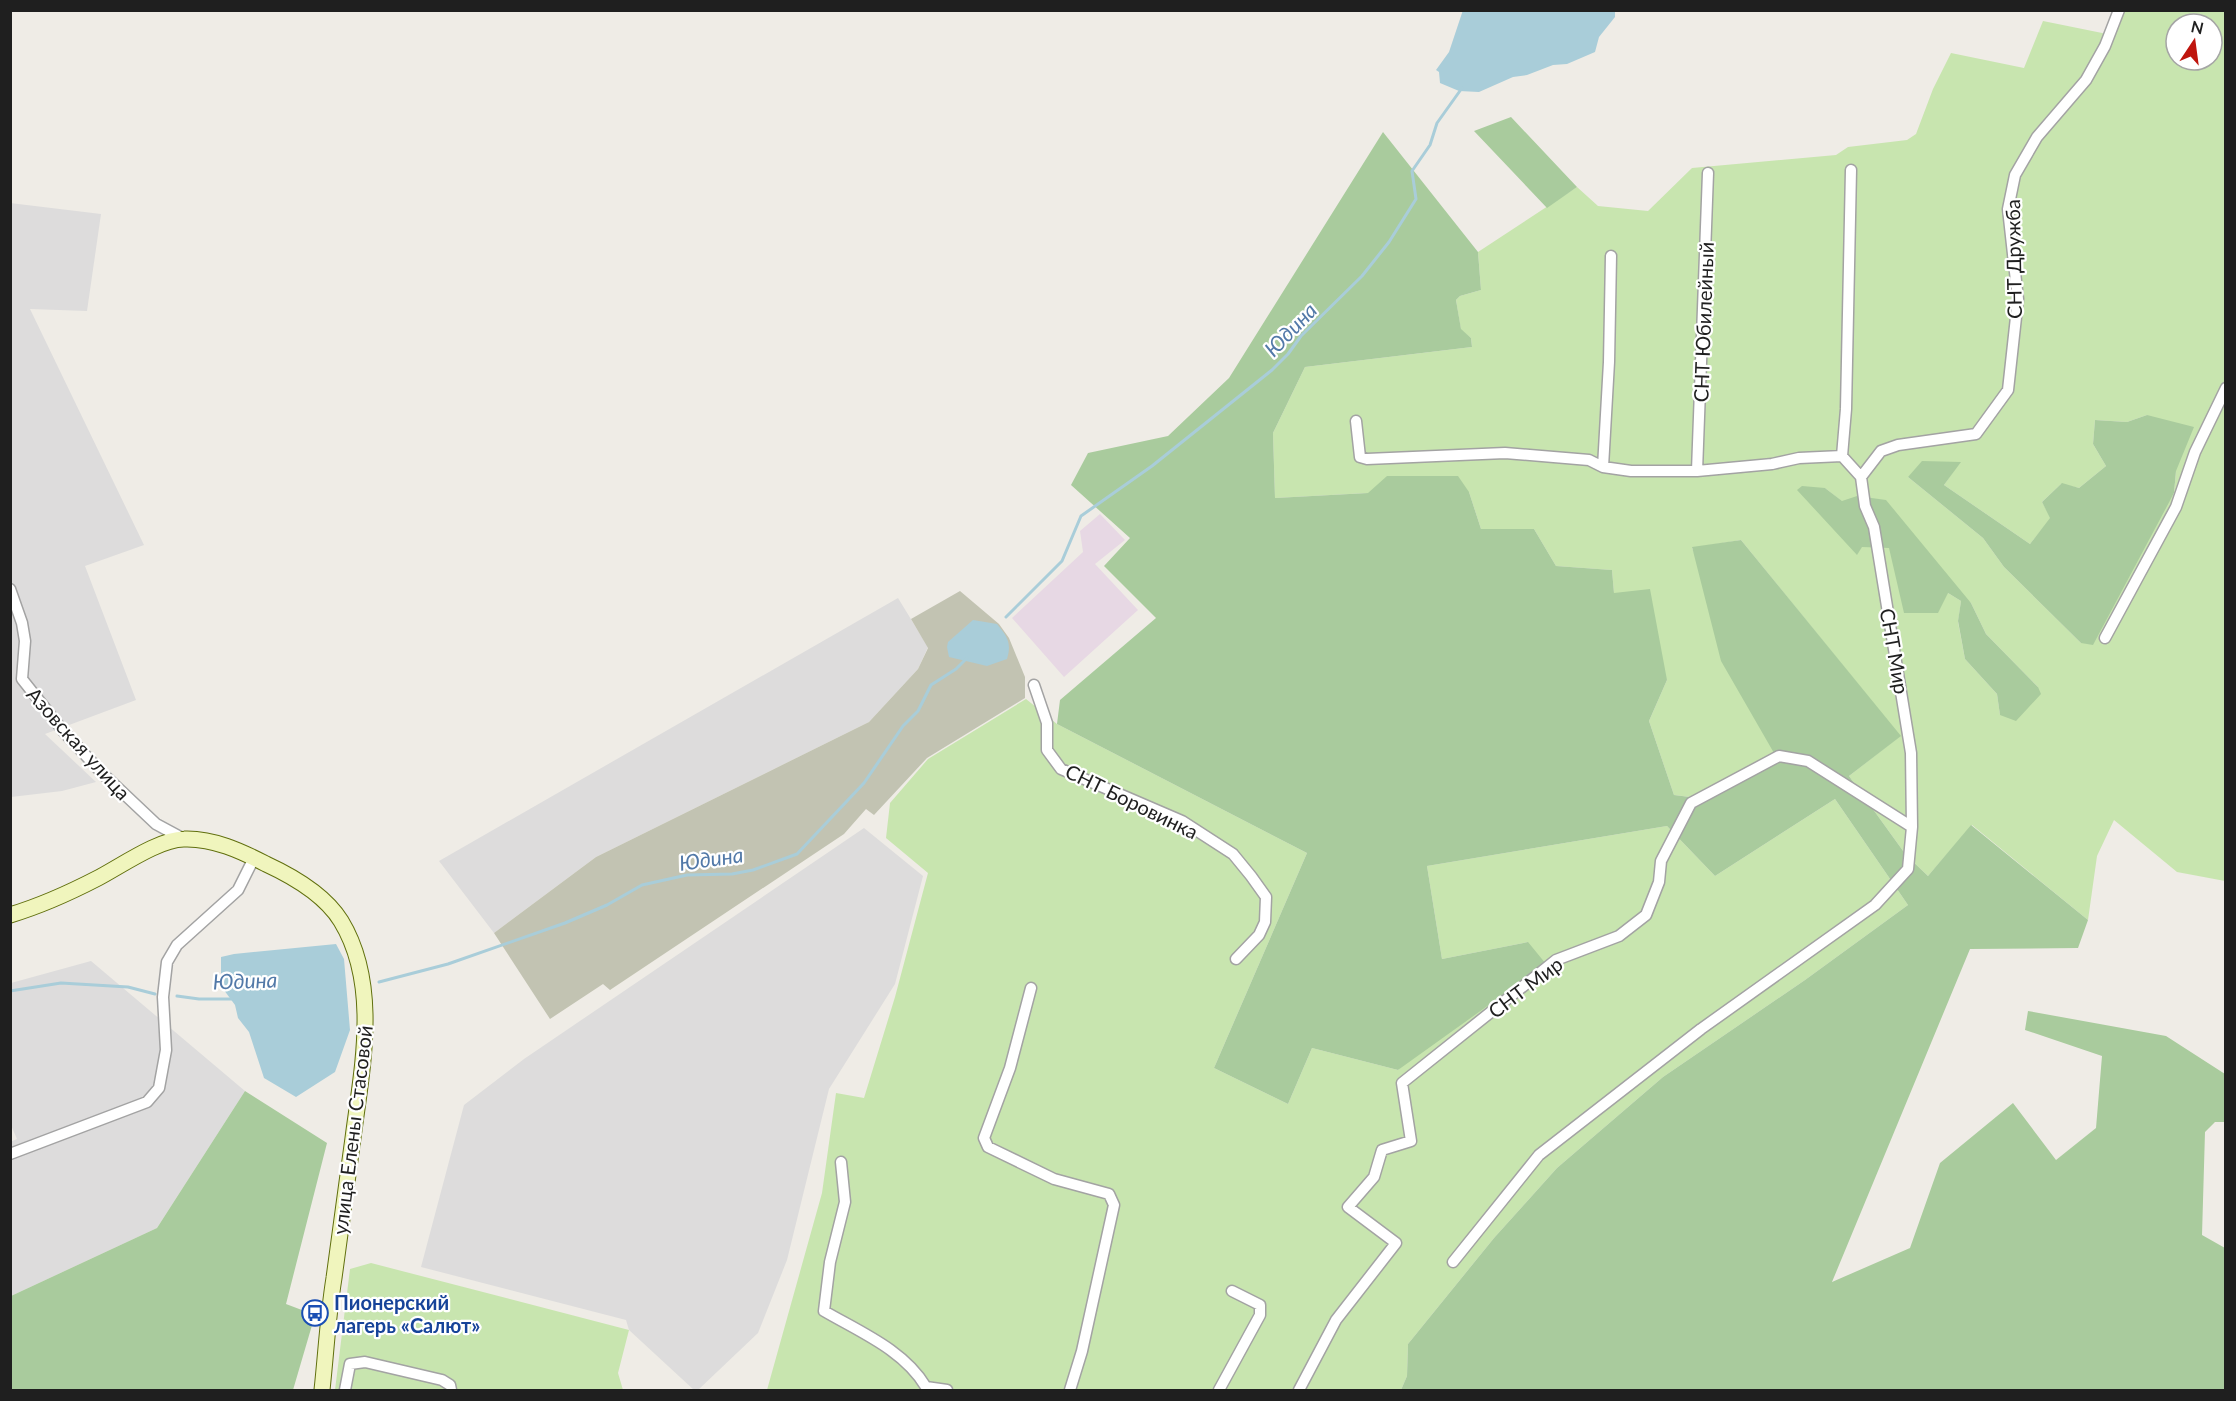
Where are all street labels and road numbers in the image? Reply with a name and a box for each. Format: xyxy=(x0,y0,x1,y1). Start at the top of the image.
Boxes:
street label: СНТ Дружба xyxy=(2000,199,2026,319)
street label: СНТ Юбилейный xyxy=(1688,241,1718,403)
street label: СНТ Мир xyxy=(1876,606,1914,696)
street label: Азовская улица xyxy=(22,682,136,804)
street label: СНТ Боровинка xyxy=(1062,758,1202,844)
street label: СНТ Мир xyxy=(1483,951,1567,1023)
street label: улица Елены Стасовой xyxy=(327,1024,377,1236)

